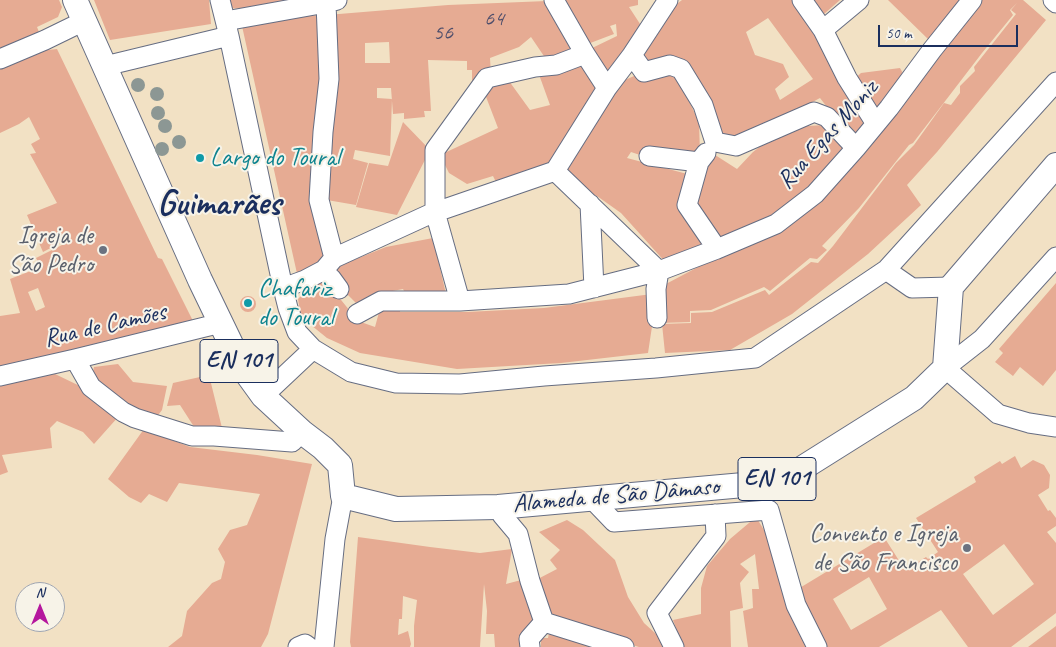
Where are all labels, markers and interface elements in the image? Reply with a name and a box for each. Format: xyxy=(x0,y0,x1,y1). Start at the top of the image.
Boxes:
house number: 64 xyxy=(484,6,504,32)
scale bar xyxy=(881,15,1021,47)
house number: 56 xyxy=(433,20,453,46)
text: 50 m xyxy=(886,24,912,43)
street label: Rua Egas Moniz xyxy=(771,74,885,196)
place label: Largo do Toural xyxy=(210,143,340,173)
marker: Largo do Toural xyxy=(194,152,206,164)
district label: Guimarães xyxy=(157,184,281,226)
place label: Igreja de São Pedro xyxy=(8,221,93,280)
marker: Igreja de São Pedro xyxy=(97,244,109,256)
place label: Chafariz do Toural xyxy=(258,274,333,333)
street label: Rua de Camões xyxy=(41,297,169,355)
marker: Chafariz do Toural xyxy=(242,297,254,309)
road number: EN 101 xyxy=(200,340,278,382)
road number: EN 101 xyxy=(738,458,816,500)
street label: Alameda de São Dâmaso xyxy=(512,472,720,520)
place label: Convento e Igreja de São Francisco xyxy=(809,519,957,578)
marker: Convento e Igreja de São Francisco xyxy=(961,542,973,554)
north arrow xyxy=(15,582,65,632)
text: N xyxy=(36,584,44,601)

